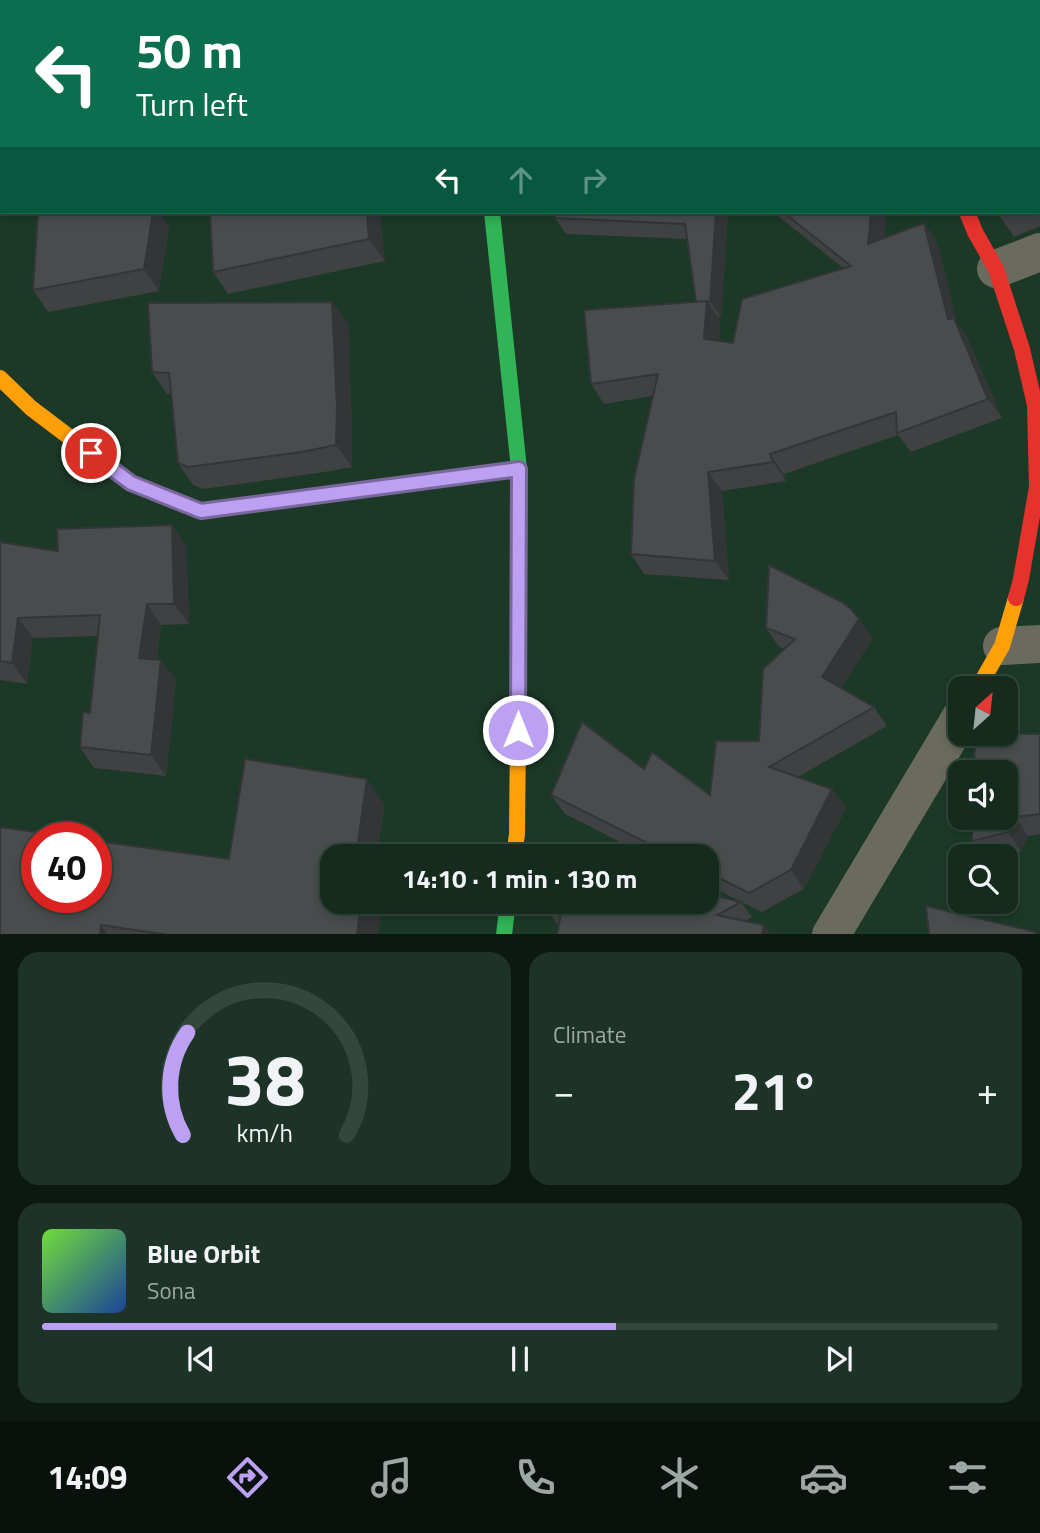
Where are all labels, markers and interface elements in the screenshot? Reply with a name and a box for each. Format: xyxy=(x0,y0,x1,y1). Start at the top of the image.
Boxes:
text: 50 m xyxy=(136,12,243,87)
icon: left xyxy=(21,28,112,119)
text: Turn left xyxy=(136,80,248,128)
icon: left xyxy=(429,161,467,199)
icon: ahead xyxy=(502,161,540,199)
icon: right xyxy=(575,161,613,199)
pin xyxy=(61,423,121,483)
icon: arrive xyxy=(72,434,110,472)
north arrow xyxy=(948,676,1018,746)
map controls xyxy=(948,676,1018,914)
position arrow xyxy=(481,693,555,767)
button: sound xyxy=(948,760,1018,830)
speed limit sign: 40 xyxy=(21,822,112,913)
button: search xyxy=(948,844,1018,914)
text: 14:10 · 1 min · 130 m xyxy=(402,859,637,898)
text: Climate xyxy=(553,1017,626,1052)
text: 38 xyxy=(224,1023,305,1133)
text: 21° xyxy=(732,1051,819,1130)
text: − xyxy=(553,1062,574,1120)
text: + xyxy=(977,1062,998,1120)
text: km/h xyxy=(236,1113,293,1151)
text: Blue Orbit xyxy=(147,1234,260,1273)
text: Sona xyxy=(147,1273,195,1308)
icon: previous xyxy=(182,1340,220,1378)
icon: pause xyxy=(501,1340,539,1378)
icon: next xyxy=(820,1340,858,1378)
text: 14:09 xyxy=(48,1453,127,1501)
icon: directions xyxy=(223,1453,272,1502)
icon: music xyxy=(367,1453,416,1502)
icon: phone xyxy=(511,1453,560,1502)
icon: climate xyxy=(655,1453,704,1502)
icon: car xyxy=(799,1453,848,1502)
icon: filters xyxy=(943,1453,992,1502)

